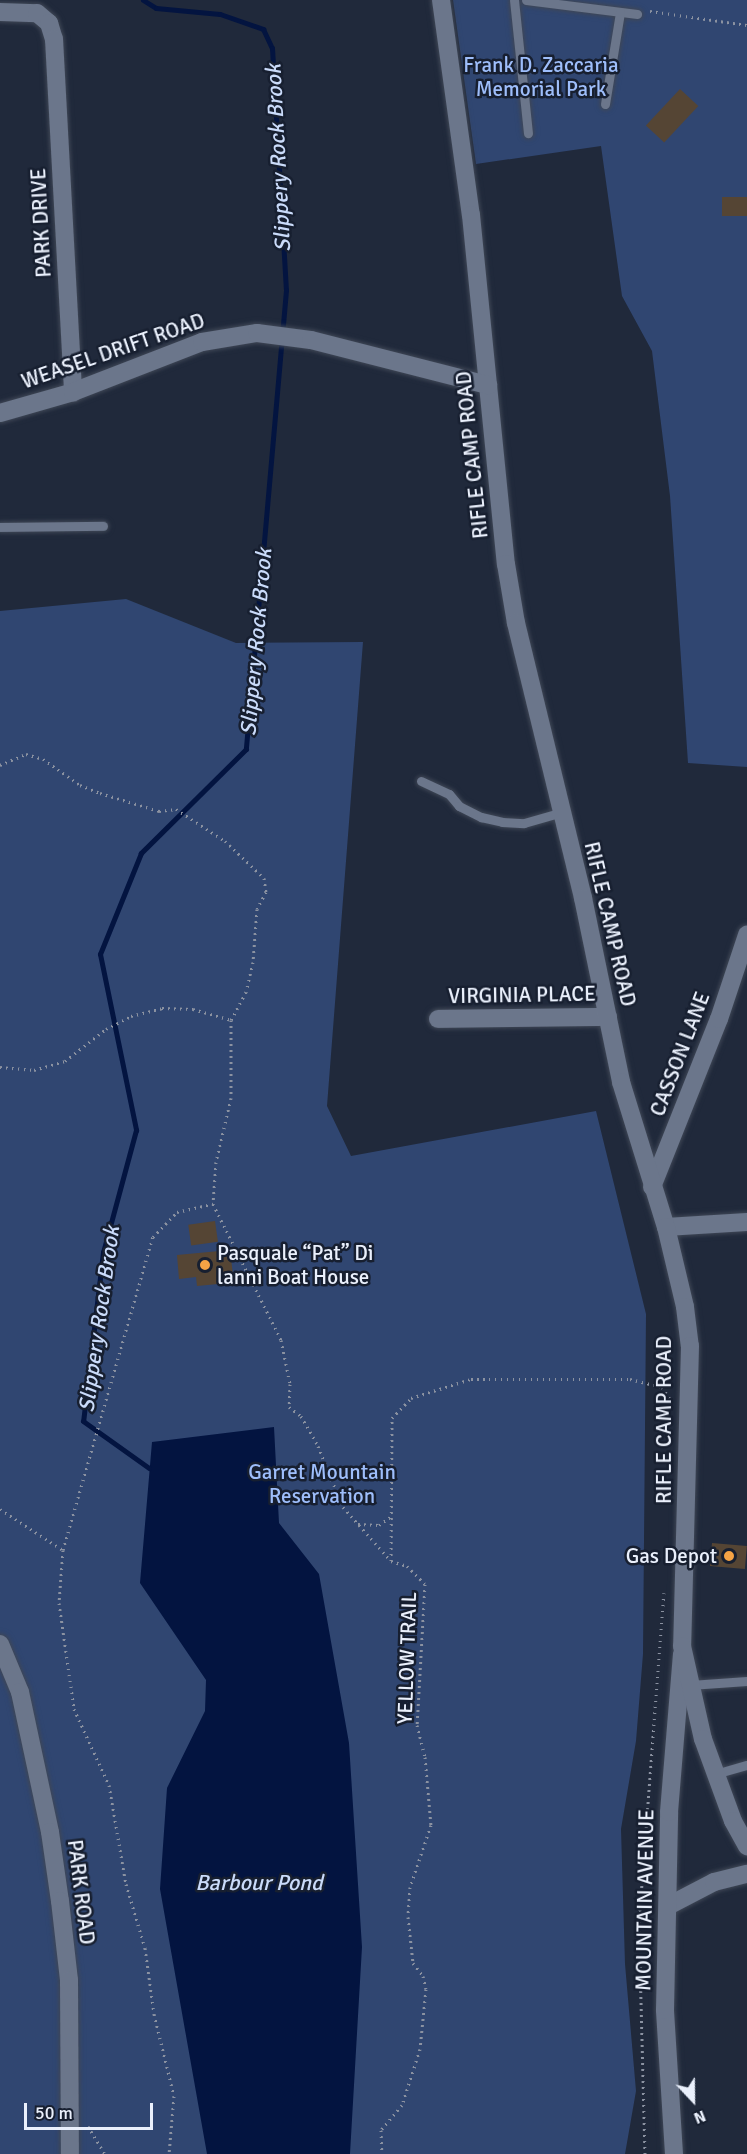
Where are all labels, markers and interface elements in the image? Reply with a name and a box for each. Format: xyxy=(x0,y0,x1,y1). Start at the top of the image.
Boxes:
park label: Frank D. Zaccaria Memorial Park xyxy=(463,52,619,102)
water label: Slippery Rock Brook xyxy=(260,64,296,252)
street label: PARK DRIVE xyxy=(26,168,56,278)
street label: WEASEL DRIFT ROAD xyxy=(18,308,208,394)
street label: RIFLE CAMP ROAD xyxy=(451,370,493,540)
water label: Slippery Rock Brook xyxy=(235,547,277,737)
street label: RIFLE CAMP ROAD xyxy=(579,839,641,1009)
street label: VIRGINIA PLACE xyxy=(448,981,596,1009)
street label: CASSON LANE xyxy=(645,988,715,1120)
water label: Slippery Rock Brook xyxy=(73,1224,125,1414)
place label: Pasquale “Pat” Di lanni Boat House xyxy=(217,1240,373,1290)
marker: Pasquale “Pat” Di lanni Boat House xyxy=(198,1258,212,1272)
street label: RIFLE CAMP ROAD xyxy=(651,1336,677,1504)
park label: Garret Mountain Reservation xyxy=(248,1459,396,1509)
place label: Gas Depot xyxy=(626,1543,717,1569)
marker: Gas Depot xyxy=(722,1549,736,1563)
street label: YELLOW TRAIL xyxy=(392,1591,422,1725)
street label: MOUNTAIN AVENUE xyxy=(631,1809,659,1991)
street label: PARK ROAD xyxy=(62,1838,100,1946)
water label: Barbour Pond xyxy=(195,1870,323,1896)
north arrow xyxy=(663,2070,723,2130)
scale bar xyxy=(27,2091,156,2129)
text: 50 m xyxy=(35,2102,73,2124)
text: N xyxy=(691,2105,709,2128)

